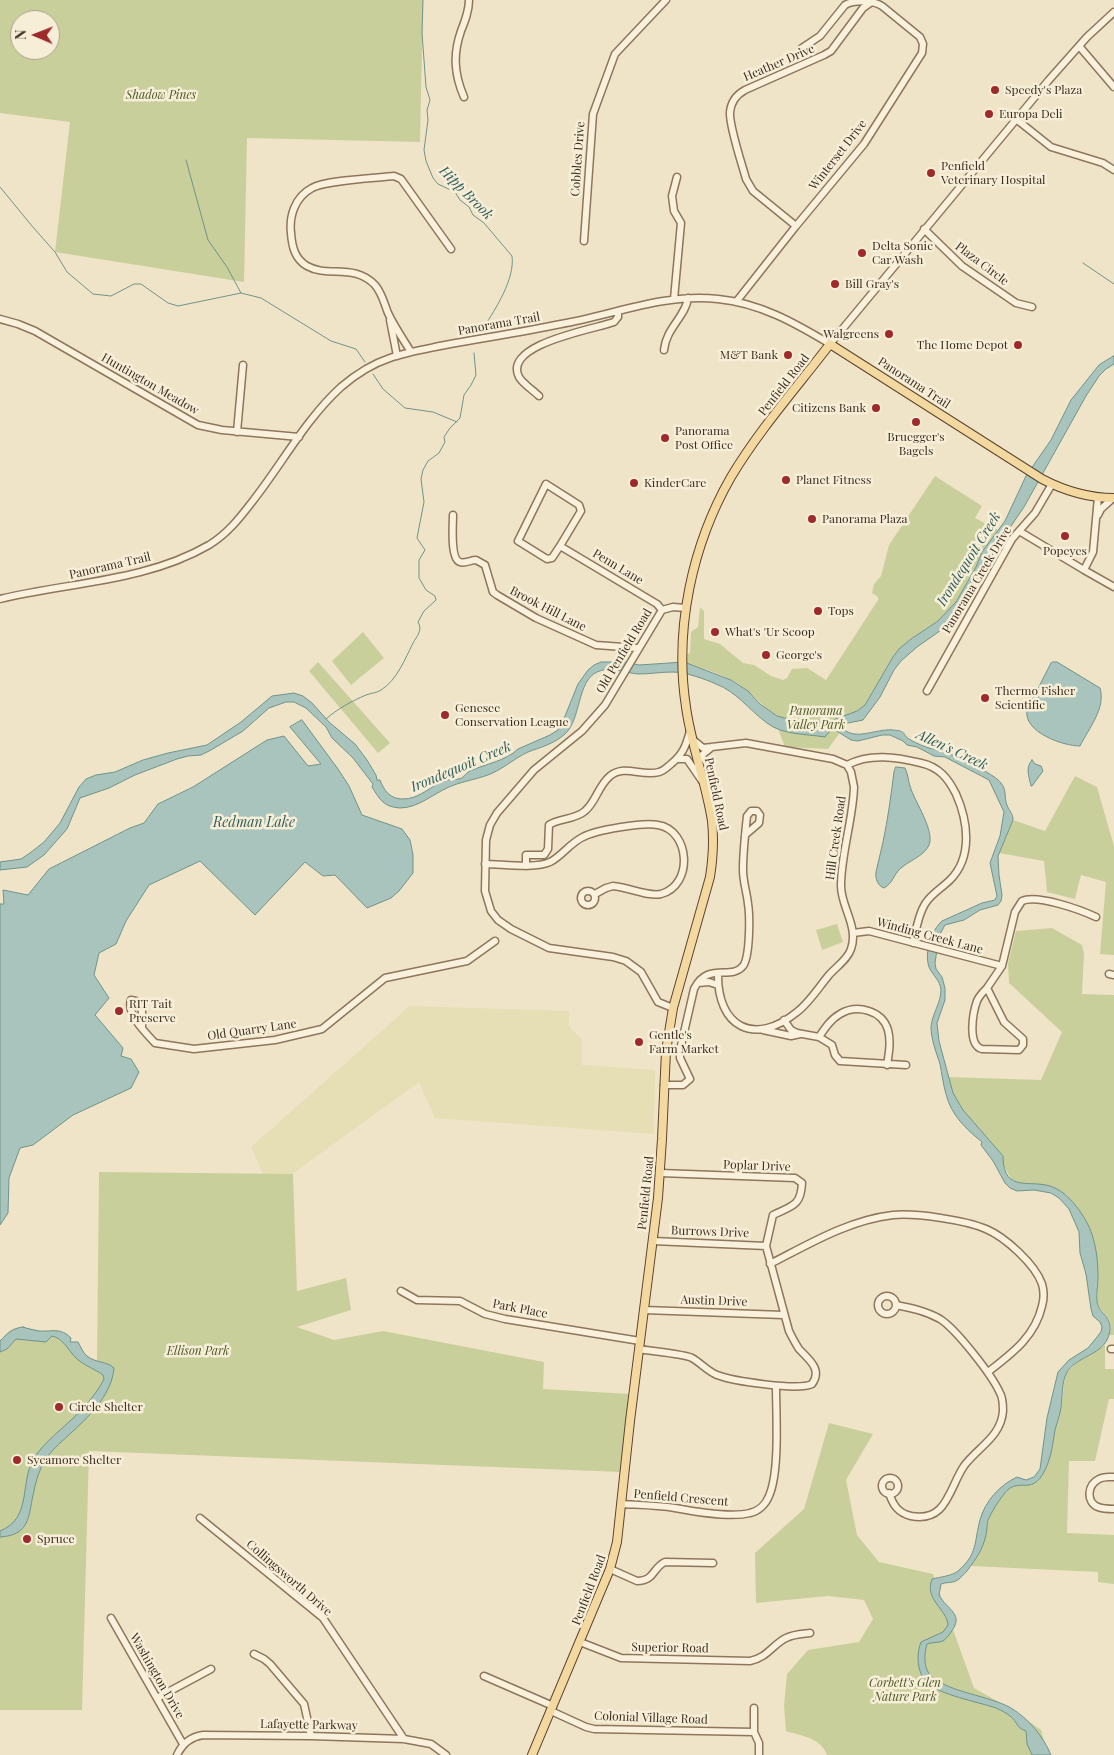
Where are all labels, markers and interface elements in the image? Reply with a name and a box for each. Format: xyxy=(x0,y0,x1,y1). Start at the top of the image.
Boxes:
north arrow xyxy=(10,10,60,60)
text: N xyxy=(11,30,30,40)
street label: Heather Drive xyxy=(741,42,817,84)
place label: Speedy's Plaza xyxy=(1005,83,1082,97)
marker: Speedy's Plaza xyxy=(989,84,1001,96)
park label: Shadow Pines xyxy=(126,88,196,102)
place label: Europa Deli xyxy=(999,107,1063,121)
marker: Europa Deli xyxy=(983,108,995,120)
street label: Winterset Drive xyxy=(806,117,870,193)
street label: Cobbles Drive xyxy=(568,121,588,197)
place label: Penfield Veterinary Hospital xyxy=(941,159,1046,187)
water label: Hipp Brook xyxy=(436,163,496,223)
marker: Penfield Veterinary Hospital xyxy=(925,167,937,179)
place label: Delta Sonic Car Wash xyxy=(872,239,933,267)
street label: Plaza Circle xyxy=(952,239,1012,289)
marker: Delta Sonic Car Wash xyxy=(856,247,868,259)
place label: Bill Gray's xyxy=(845,277,899,291)
marker: Bill Gray's xyxy=(829,278,841,290)
street label: Panorama Trail xyxy=(457,310,541,338)
place label: Walgreens xyxy=(823,327,879,341)
marker: Walgreens xyxy=(883,328,895,340)
place label: The Home Depot xyxy=(917,338,1008,352)
marker: The Home Depot xyxy=(1012,339,1024,351)
place label: M&T Bank xyxy=(720,348,778,362)
marker: M&T Bank xyxy=(782,349,794,361)
street label: Huntington Meadow xyxy=(99,350,201,418)
street label: Penfield Road xyxy=(755,351,813,419)
street label: Panorama Trail xyxy=(875,354,953,412)
place label: Citizens Bank xyxy=(792,401,866,415)
marker: Citizens Bank xyxy=(870,402,882,414)
marker: Bruegger's Bagels xyxy=(910,416,922,428)
place label: Panorama Post Office xyxy=(675,424,733,452)
place label: Bruegger's Bagels xyxy=(887,430,945,458)
marker: Panorama Post Office xyxy=(659,432,671,444)
place label: Planet Fitness xyxy=(796,473,871,487)
marker: Planet Fitness xyxy=(780,474,792,486)
place label: KinderCare xyxy=(644,476,706,490)
marker: KinderCare xyxy=(628,477,640,489)
water label: Irondequoit Creek xyxy=(933,509,1005,609)
place label: Panorama Plaza xyxy=(822,512,908,526)
marker: Panorama Plaza xyxy=(806,513,818,525)
street label: Panorama Creek Drive xyxy=(939,524,1015,636)
marker: Popeyes xyxy=(1059,530,1071,542)
place label: Popeyes xyxy=(1043,544,1087,558)
street label: Penn Lane xyxy=(590,546,646,588)
street label: Panorama Trail xyxy=(68,550,152,582)
street label: Brook Hill Lane xyxy=(507,584,589,634)
place label: Tops xyxy=(828,604,854,618)
marker: Tops xyxy=(812,605,824,617)
street label: Old Penfield Road xyxy=(593,606,655,696)
place label: What's 'Ur Scoop xyxy=(725,625,815,639)
marker: What's 'Ur Scoop xyxy=(709,626,721,638)
place label: George's xyxy=(776,648,822,662)
marker: George's xyxy=(760,649,772,661)
place label: Thermo Fisher Scientific xyxy=(995,684,1075,712)
marker: Thermo Fisher Scientific xyxy=(979,692,991,704)
place label: Genesee Conservation League xyxy=(455,701,569,729)
park label: Panorama Valley Park xyxy=(787,704,845,732)
marker: Genesee Conservation League xyxy=(439,709,451,721)
water label: Allen's Creek xyxy=(914,726,990,774)
water label: Irondequoit Creek xyxy=(408,738,514,796)
street label: Penfield Road xyxy=(701,756,731,832)
street label: Hill Creek Road xyxy=(823,795,849,881)
water label: Redman Lake xyxy=(213,815,295,831)
street label: Winding Creek Lane xyxy=(875,915,985,957)
place label: RIT Tait Preserve xyxy=(129,997,176,1025)
marker: RIT Tait Preserve xyxy=(113,1005,125,1017)
street label: Old Quarry Lane xyxy=(207,1017,297,1043)
place label: Gentle's Farm Market xyxy=(649,1028,719,1056)
marker: Gentle's Farm Market xyxy=(633,1036,645,1048)
street label: Penfield Road xyxy=(635,1155,657,1231)
street label: Poplar Drive xyxy=(723,1158,791,1174)
street label: Burrows Drive xyxy=(671,1223,749,1241)
street label: Austin Drive xyxy=(680,1293,748,1309)
street label: Park Place xyxy=(491,1297,549,1321)
park label: Ellison Park xyxy=(167,1344,229,1358)
place label: Circle Shelter xyxy=(69,1400,143,1414)
marker: Circle Shelter xyxy=(53,1401,65,1413)
place label: Sycamore Shelter xyxy=(27,1453,121,1467)
marker: Sycamore Shelter xyxy=(11,1454,23,1466)
street label: Penfield Crescent xyxy=(633,1487,729,1509)
place label: Spruce xyxy=(37,1532,75,1546)
marker: Spruce xyxy=(21,1533,33,1545)
street label: Collingsworth Drive xyxy=(243,1537,335,1619)
street label: Penfield Road xyxy=(569,1553,609,1627)
street label: Washington Drive xyxy=(127,1631,187,1721)
street label: Superior Road xyxy=(631,1640,709,1656)
park label: Corbett's Glen Nature Park xyxy=(869,1676,941,1704)
street label: Colonial Village Road xyxy=(594,1709,708,1727)
street label: Lafayette Parkway xyxy=(260,1717,358,1733)

